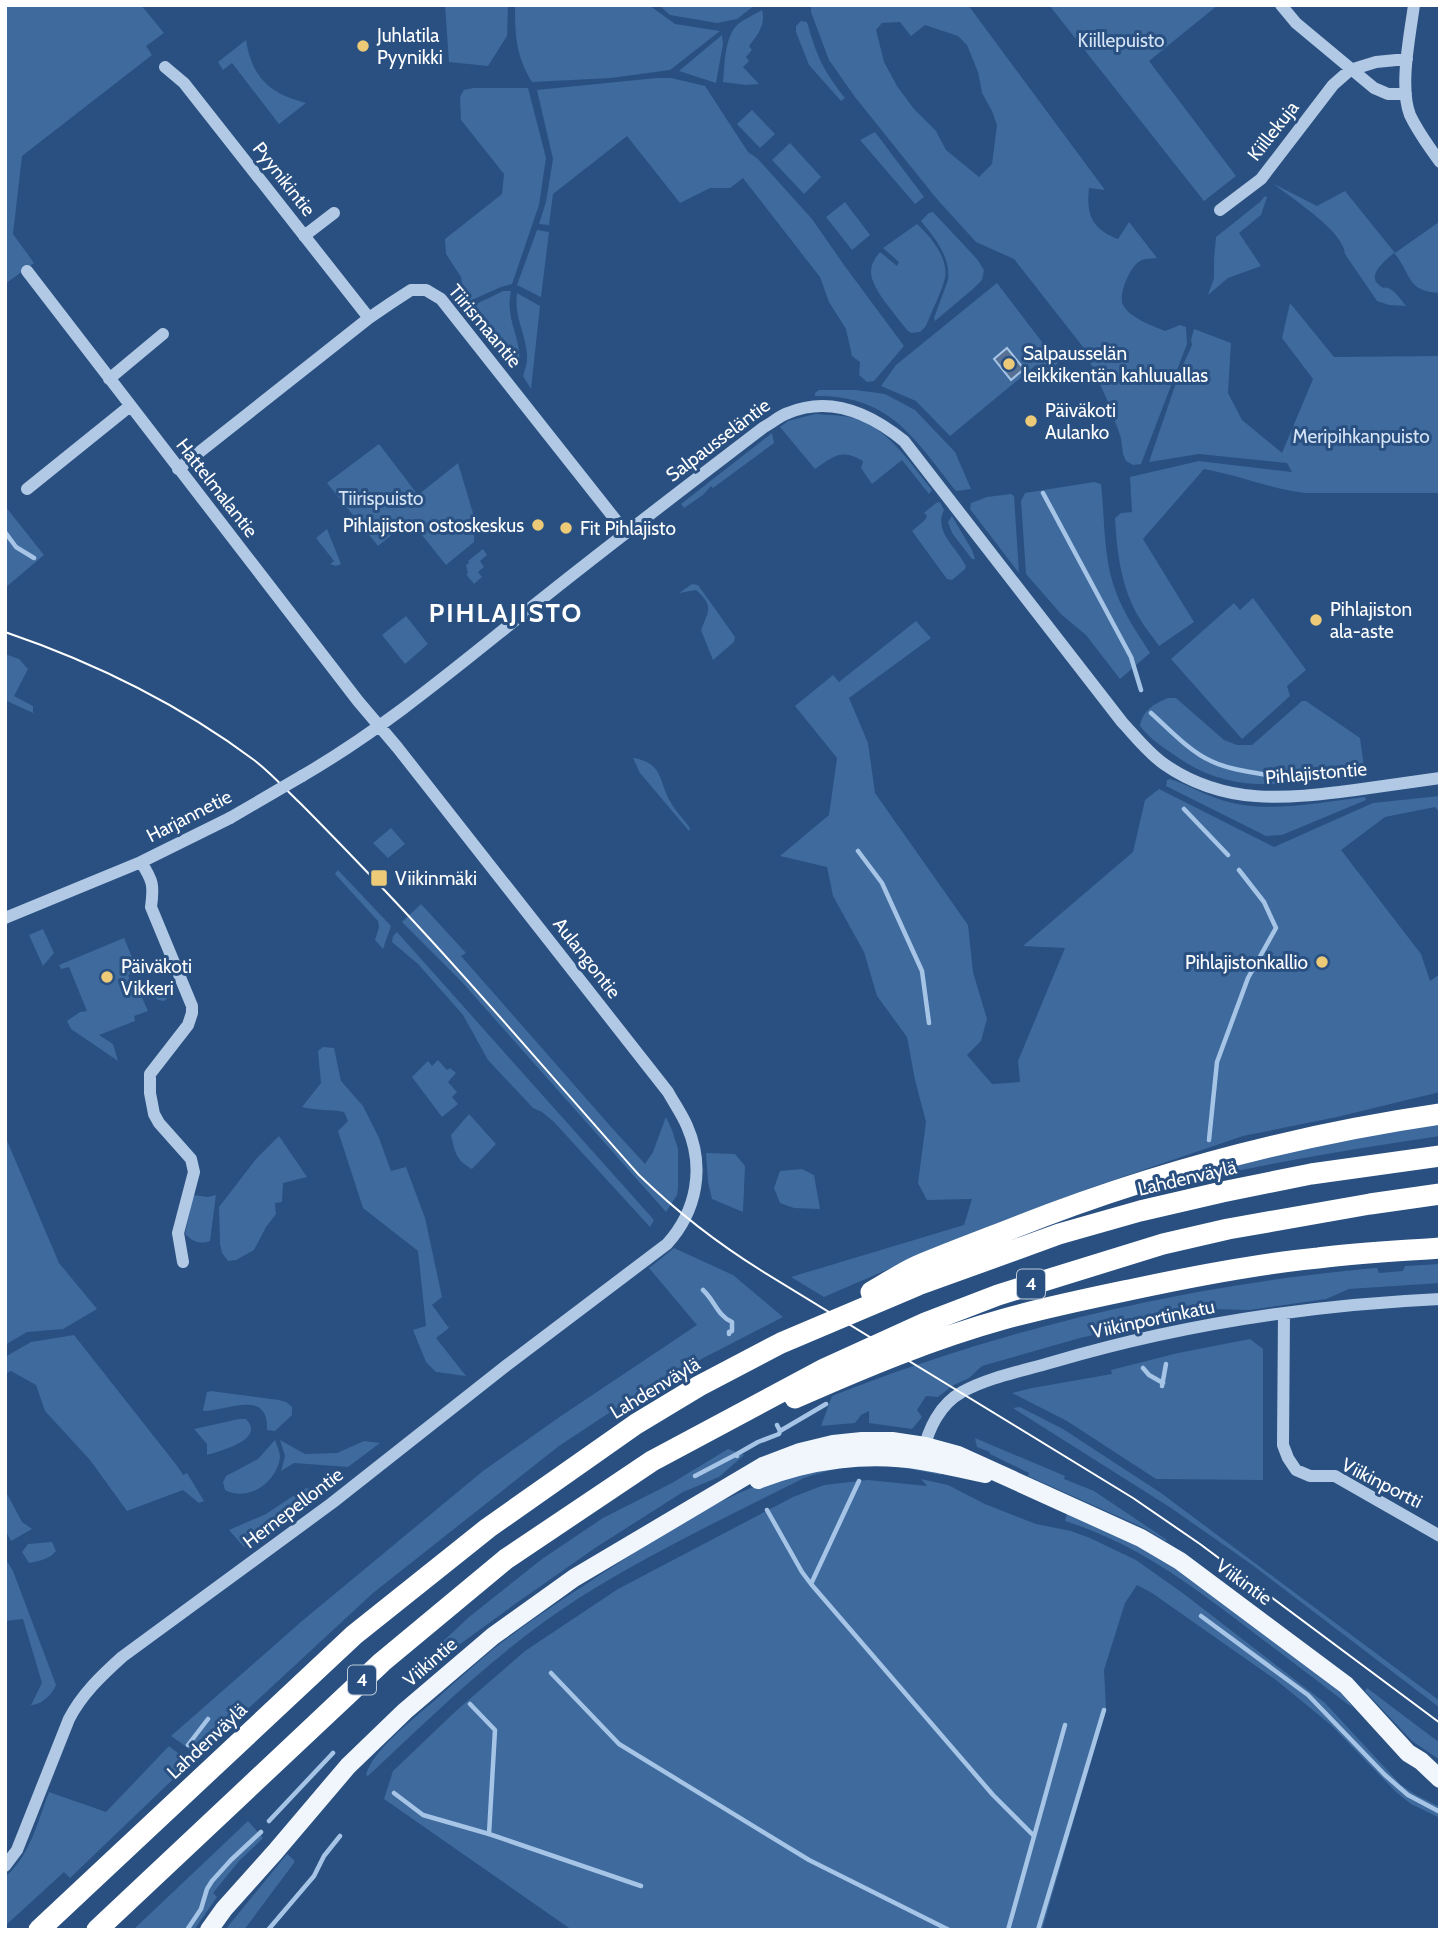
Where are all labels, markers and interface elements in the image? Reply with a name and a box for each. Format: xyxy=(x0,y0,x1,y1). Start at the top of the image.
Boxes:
place label: Juhlatila Pyynikki xyxy=(376,24,443,69)
park label: Kiillepuisto xyxy=(1077,29,1165,52)
marker: Juhlatila Pyynikki xyxy=(355,38,371,54)
street label: Kiillekuja xyxy=(1243,97,1303,165)
street label: Pyynikintie xyxy=(248,137,320,221)
street label: Tiirismaantie xyxy=(444,280,527,372)
place label: Salpausselän leikkikentän kahluuallas xyxy=(1023,342,1208,387)
marker: Salpausselän leikkikentän kahluuallas xyxy=(1001,356,1017,372)
street label: Salpausseläntie xyxy=(662,393,775,487)
place label: Päiväkoti Aulanko xyxy=(1045,399,1116,444)
marker: Päiväkoti Aulanko xyxy=(1023,413,1039,429)
park label: Meripihkanpuisto xyxy=(1292,425,1430,448)
street label: Hattelmalantie xyxy=(171,434,263,542)
park label: Tiirispuisto xyxy=(338,487,424,510)
place label: Pihlajiston ostoskeskus xyxy=(343,514,524,537)
marker: Pihlajiston ostoskeskus xyxy=(530,517,546,533)
place label: Fit Pihlajisto xyxy=(580,517,676,540)
marker: Fit Pihlajisto xyxy=(558,520,574,536)
district label: PIHLAJISTO xyxy=(429,597,583,629)
place label: Pihlajiston ala-aste xyxy=(1330,598,1412,643)
marker: Pihlajiston ala-aste xyxy=(1308,612,1324,628)
street label: Pihlajistontie xyxy=(1264,757,1368,789)
street label: Harjannetie xyxy=(143,785,236,847)
place label: Viikinmäki xyxy=(395,867,477,890)
marker: Viikinmäki xyxy=(369,868,389,888)
street label: Aulangontie xyxy=(548,913,626,1003)
place label: Pihlajistonkallio xyxy=(1185,951,1308,974)
marker: Pihlajistonkallio xyxy=(1314,954,1330,970)
place label: Päiväkoti Vikkeri xyxy=(121,955,192,1000)
marker: Päiväkoti Vikkeri xyxy=(99,969,115,985)
street label: Lahdenväylä xyxy=(1135,1155,1239,1201)
road number: 4 xyxy=(1017,1269,1045,1298)
street label: Viikinportinkatu xyxy=(1089,1295,1217,1343)
street label: Lahdenväylä xyxy=(606,1352,704,1424)
street label: Viikinportti xyxy=(1338,1453,1426,1513)
street label: Hernepellontie xyxy=(238,1463,348,1553)
street label: Viikintie xyxy=(1211,1554,1277,1610)
street label: Viikintie xyxy=(398,1632,462,1692)
road number: 4 xyxy=(348,1666,376,1694)
street label: Lahdenväylä xyxy=(162,1698,252,1784)

